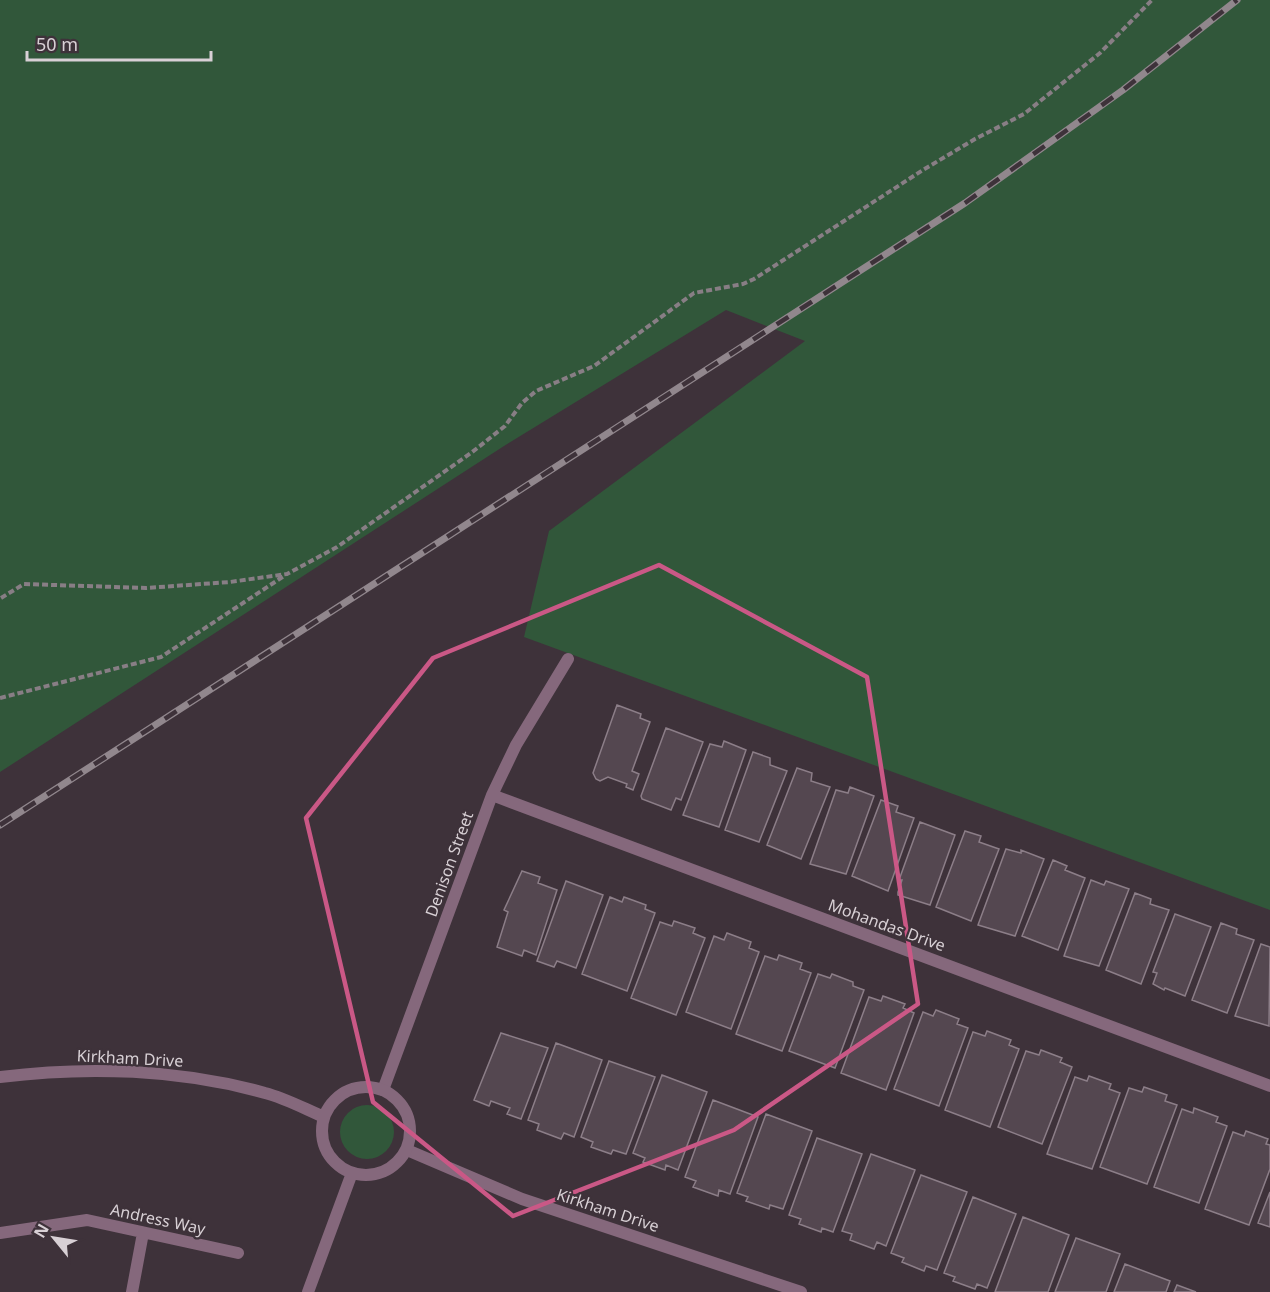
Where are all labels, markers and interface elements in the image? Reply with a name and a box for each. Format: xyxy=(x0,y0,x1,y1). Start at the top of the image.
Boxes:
scale bar xyxy=(27,24,212,62)
text: 50 m xyxy=(36,32,78,56)
street label: Denison Street xyxy=(420,808,478,920)
street label: Mohandas Drive xyxy=(825,894,949,956)
street label: Kirkham Drive xyxy=(76,1044,184,1072)
street label: Kirkham Drive xyxy=(554,1183,662,1237)
street label: Andress Way xyxy=(109,1198,208,1240)
north arrow xyxy=(24,1208,84,1268)
text: N xyxy=(28,1219,54,1242)

